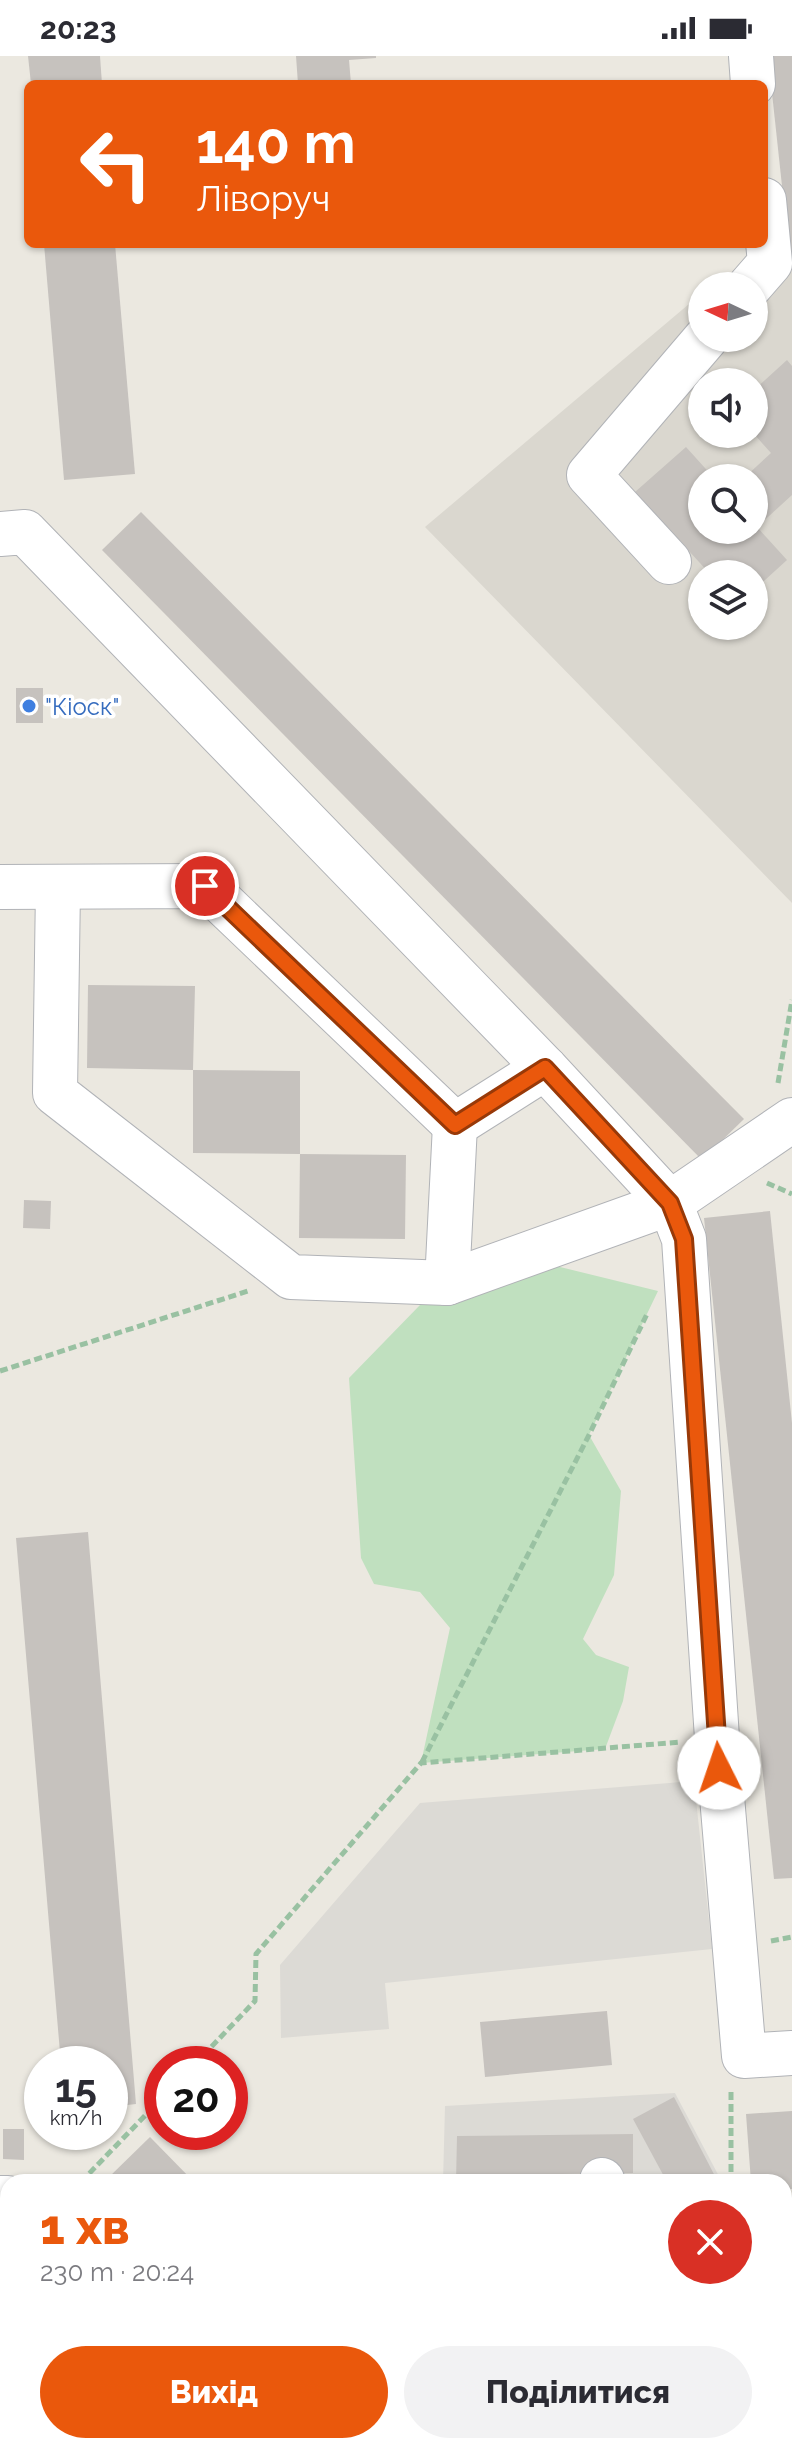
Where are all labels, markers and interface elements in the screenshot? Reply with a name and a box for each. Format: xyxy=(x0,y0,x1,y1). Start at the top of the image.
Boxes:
text: 20:23 xyxy=(40,11,116,46)
text: 140 m xyxy=(196,110,356,176)
icon: left xyxy=(64,112,168,216)
text: Ліворуч xyxy=(196,177,330,219)
north arrow xyxy=(688,272,768,352)
map controls xyxy=(688,272,768,640)
button: sound xyxy=(688,368,768,448)
button: search xyxy=(688,464,768,544)
button: layers xyxy=(688,560,768,640)
place label: "Кіоск" xyxy=(45,692,119,721)
marker: "Кіоск" xyxy=(20,697,38,715)
pin xyxy=(171,852,239,920)
icon: arrive xyxy=(183,864,227,908)
position arrow xyxy=(677,1726,761,1810)
speed limit sign: 20 xyxy=(144,2046,248,2150)
text: 15 xyxy=(55,2064,97,2111)
text: km/h xyxy=(50,2106,102,2130)
text: 1 хв xyxy=(40,2199,130,2255)
button: close xyxy=(668,2200,752,2284)
text: 230 m · 20:24 xyxy=(40,2257,194,2287)
button: Вихід xyxy=(40,2346,388,2438)
button: Поділитися xyxy=(404,2346,752,2438)

